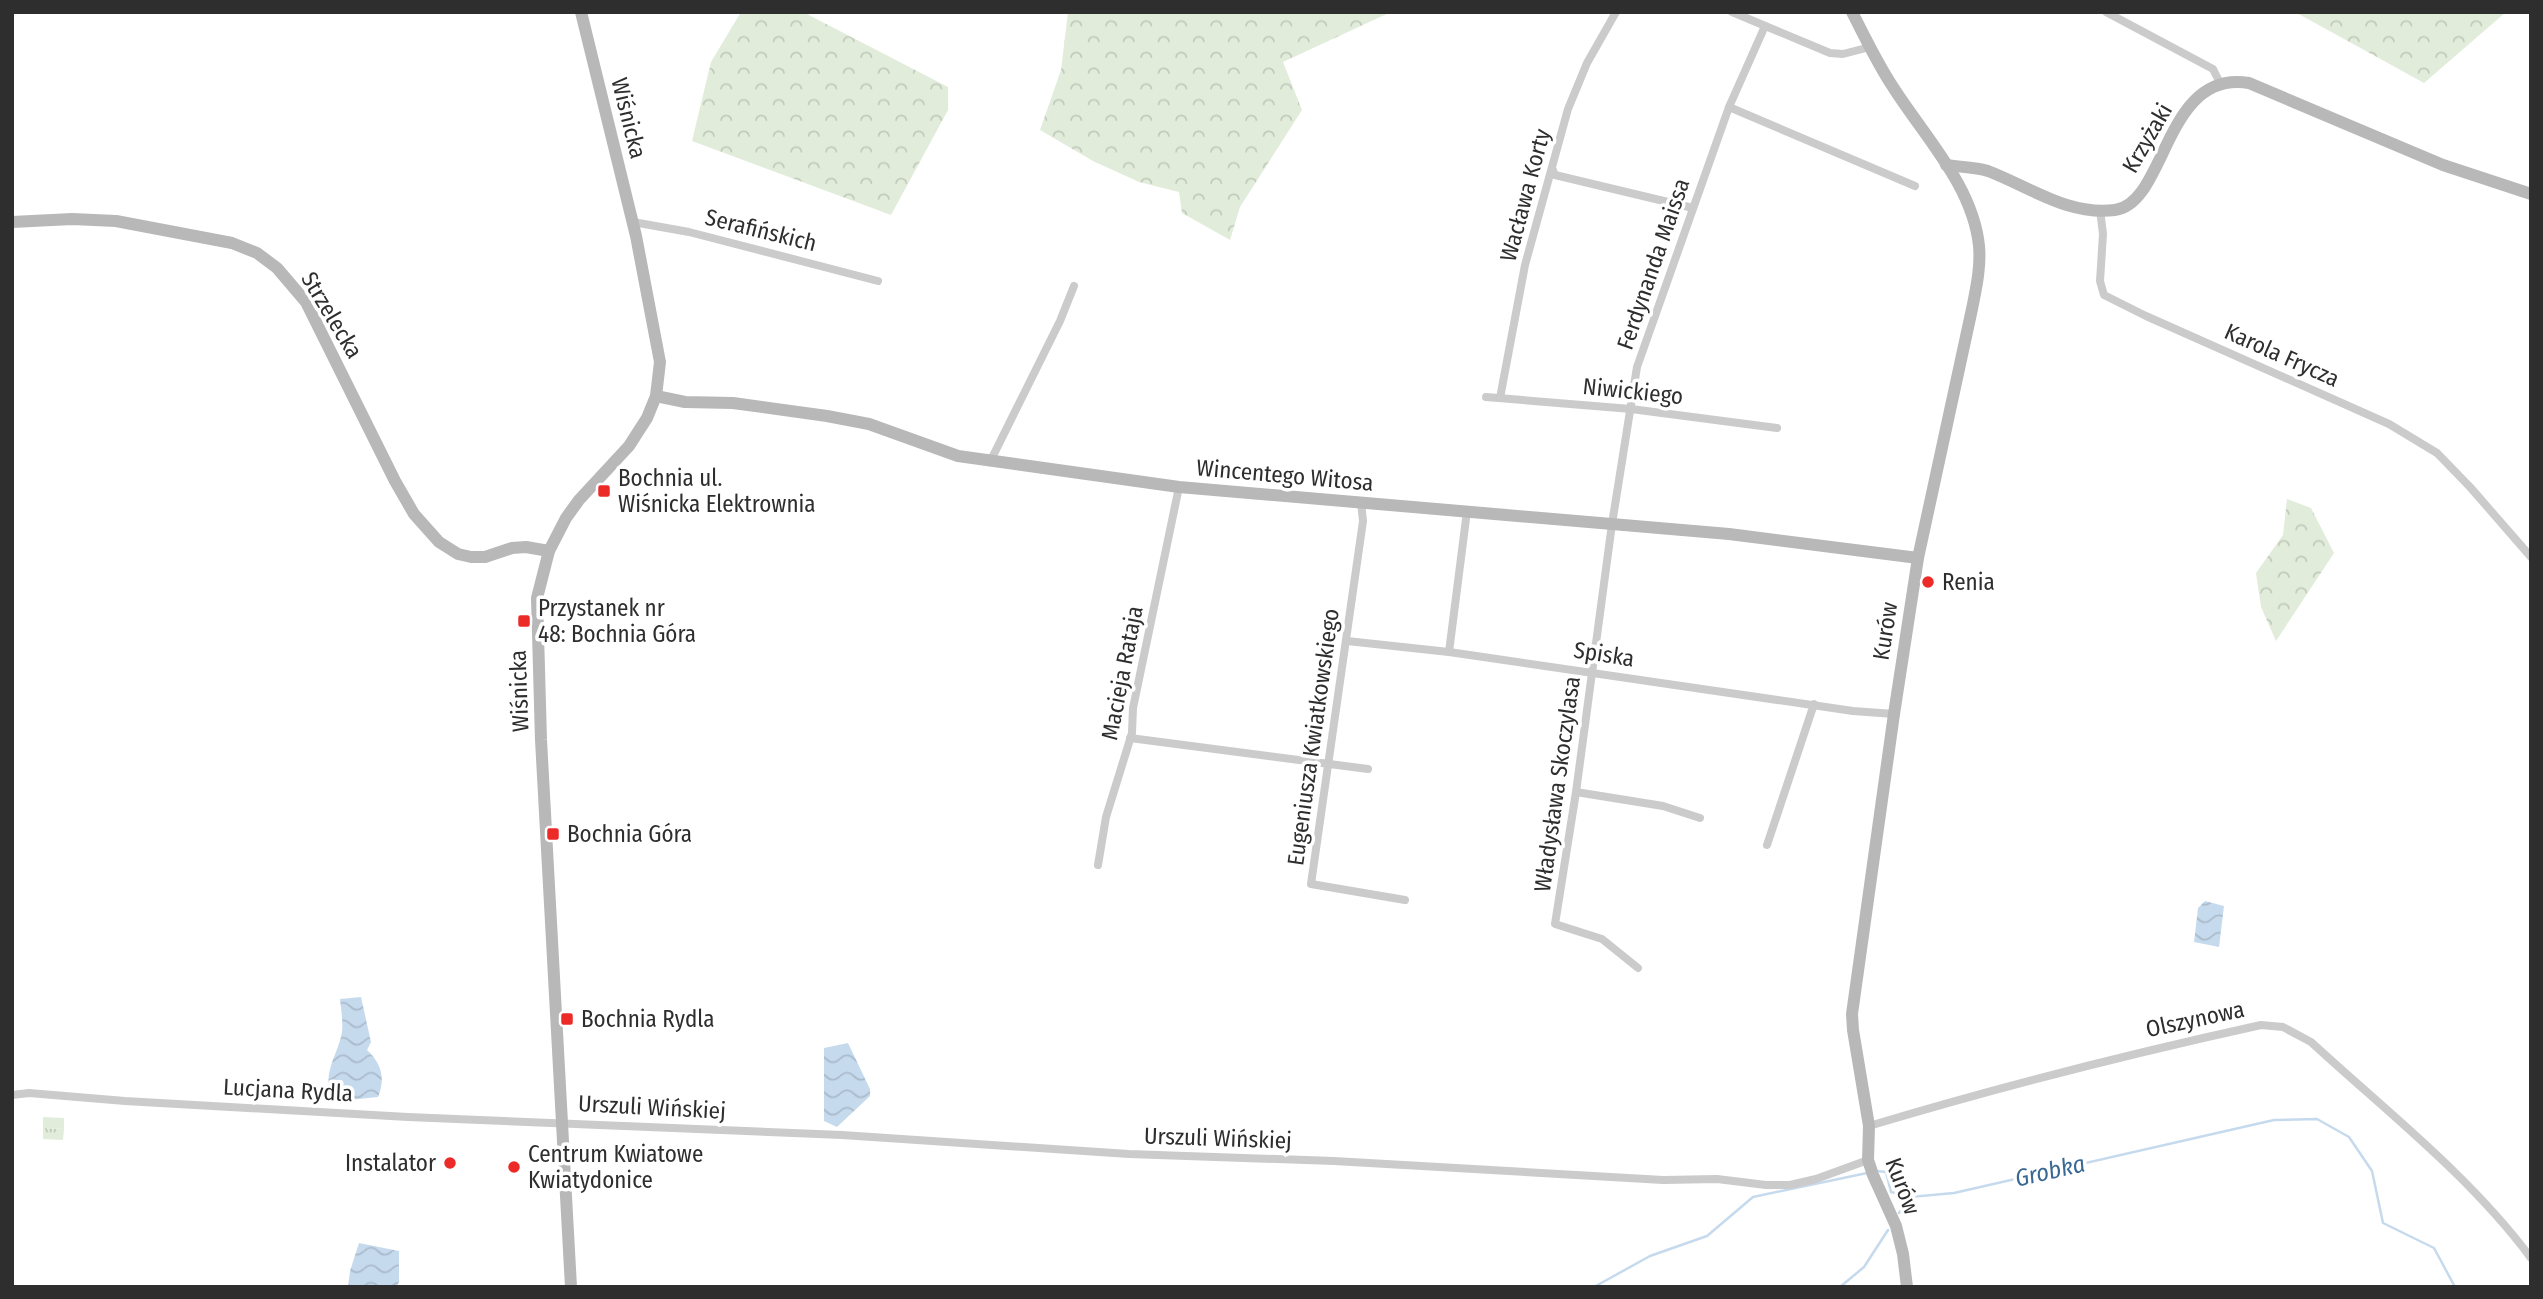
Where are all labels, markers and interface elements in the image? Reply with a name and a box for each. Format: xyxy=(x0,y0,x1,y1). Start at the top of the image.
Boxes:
street label: Wiśnicka xyxy=(605,75,653,161)
street label: Krzyżaki xyxy=(2116,98,2178,178)
street label: Wacława Korty xyxy=(1494,125,1556,264)
street label: Ferdynanda Maissa xyxy=(1611,175,1695,353)
street label: Serafińskich xyxy=(702,203,820,257)
street label: Strzelecka xyxy=(295,267,369,363)
street label: Karola Frycza xyxy=(2220,317,2344,393)
street label: Niwickiego xyxy=(1581,372,1685,410)
street label: Wincentego Witosa xyxy=(1195,453,1375,497)
place label: Bochnia ul. Wiśnicka Elektrownia xyxy=(618,464,816,518)
marker: Bochnia ul. Wiśnicka Elektrownia xyxy=(596,483,612,499)
place label: Renia xyxy=(1942,568,1995,596)
marker: Renia xyxy=(1920,574,1936,590)
place label: Przystanek nr 48: Bochnia Góra xyxy=(538,594,696,648)
street label: Kurów xyxy=(1867,600,1903,662)
street label: Macieja Rataja xyxy=(1095,604,1149,742)
street label: Eugeniusza Kwiatkowskiego xyxy=(1281,607,1345,867)
marker: Przystanek nr 48: Bochnia Góra xyxy=(516,613,532,629)
street label: Spiska xyxy=(1572,635,1636,673)
street label: Wiśnicka xyxy=(504,649,534,733)
street label: Władysława Skoczylasa xyxy=(1528,674,1586,894)
place label: Bochnia Góra xyxy=(567,820,692,848)
marker: Bochnia Góra xyxy=(545,826,561,842)
street label: Olszynowa xyxy=(2143,995,2247,1043)
place label: Bochnia Rydla xyxy=(581,1005,715,1033)
marker: Bochnia Rydla xyxy=(559,1011,575,1027)
street label: Lucjana Rydla xyxy=(222,1073,354,1107)
street label: Urszuli Wińskiej xyxy=(577,1089,727,1125)
street label: Urszuli Wińskiej xyxy=(1144,1121,1292,1155)
place label: Centrum Kwiatowe Kwiatydonice xyxy=(528,1140,703,1194)
place label: Instalator xyxy=(345,1149,436,1177)
water label: Grobka xyxy=(2012,1149,2088,1193)
street label: Kurów xyxy=(1879,1154,1927,1218)
marker: Instalator xyxy=(442,1155,458,1171)
marker: Centrum Kwiatowe Kwiatydonice xyxy=(506,1159,522,1175)

